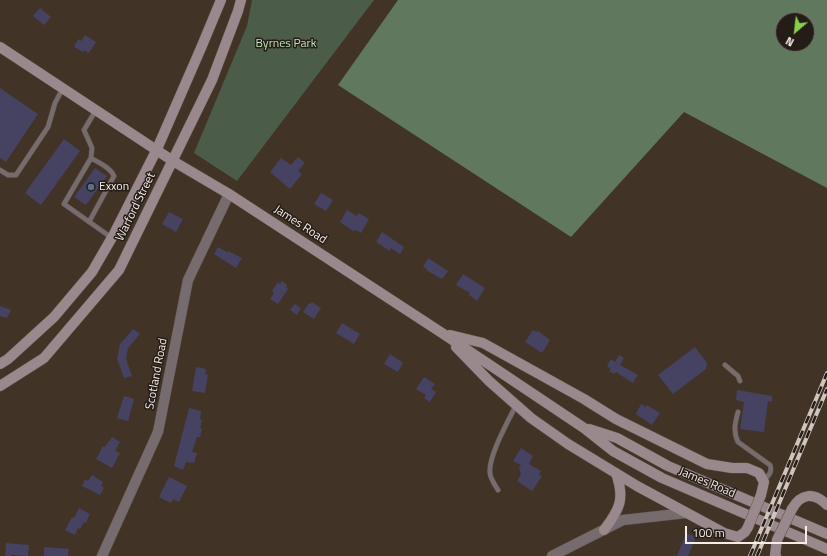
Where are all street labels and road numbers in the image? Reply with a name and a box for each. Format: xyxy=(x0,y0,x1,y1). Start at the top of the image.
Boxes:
street label: Warford Street xyxy=(113,170,159,244)
street label: James Road xyxy=(271,203,329,247)
street label: Scotland Road xyxy=(143,337,171,411)
street label: James Road xyxy=(677,465,737,501)

